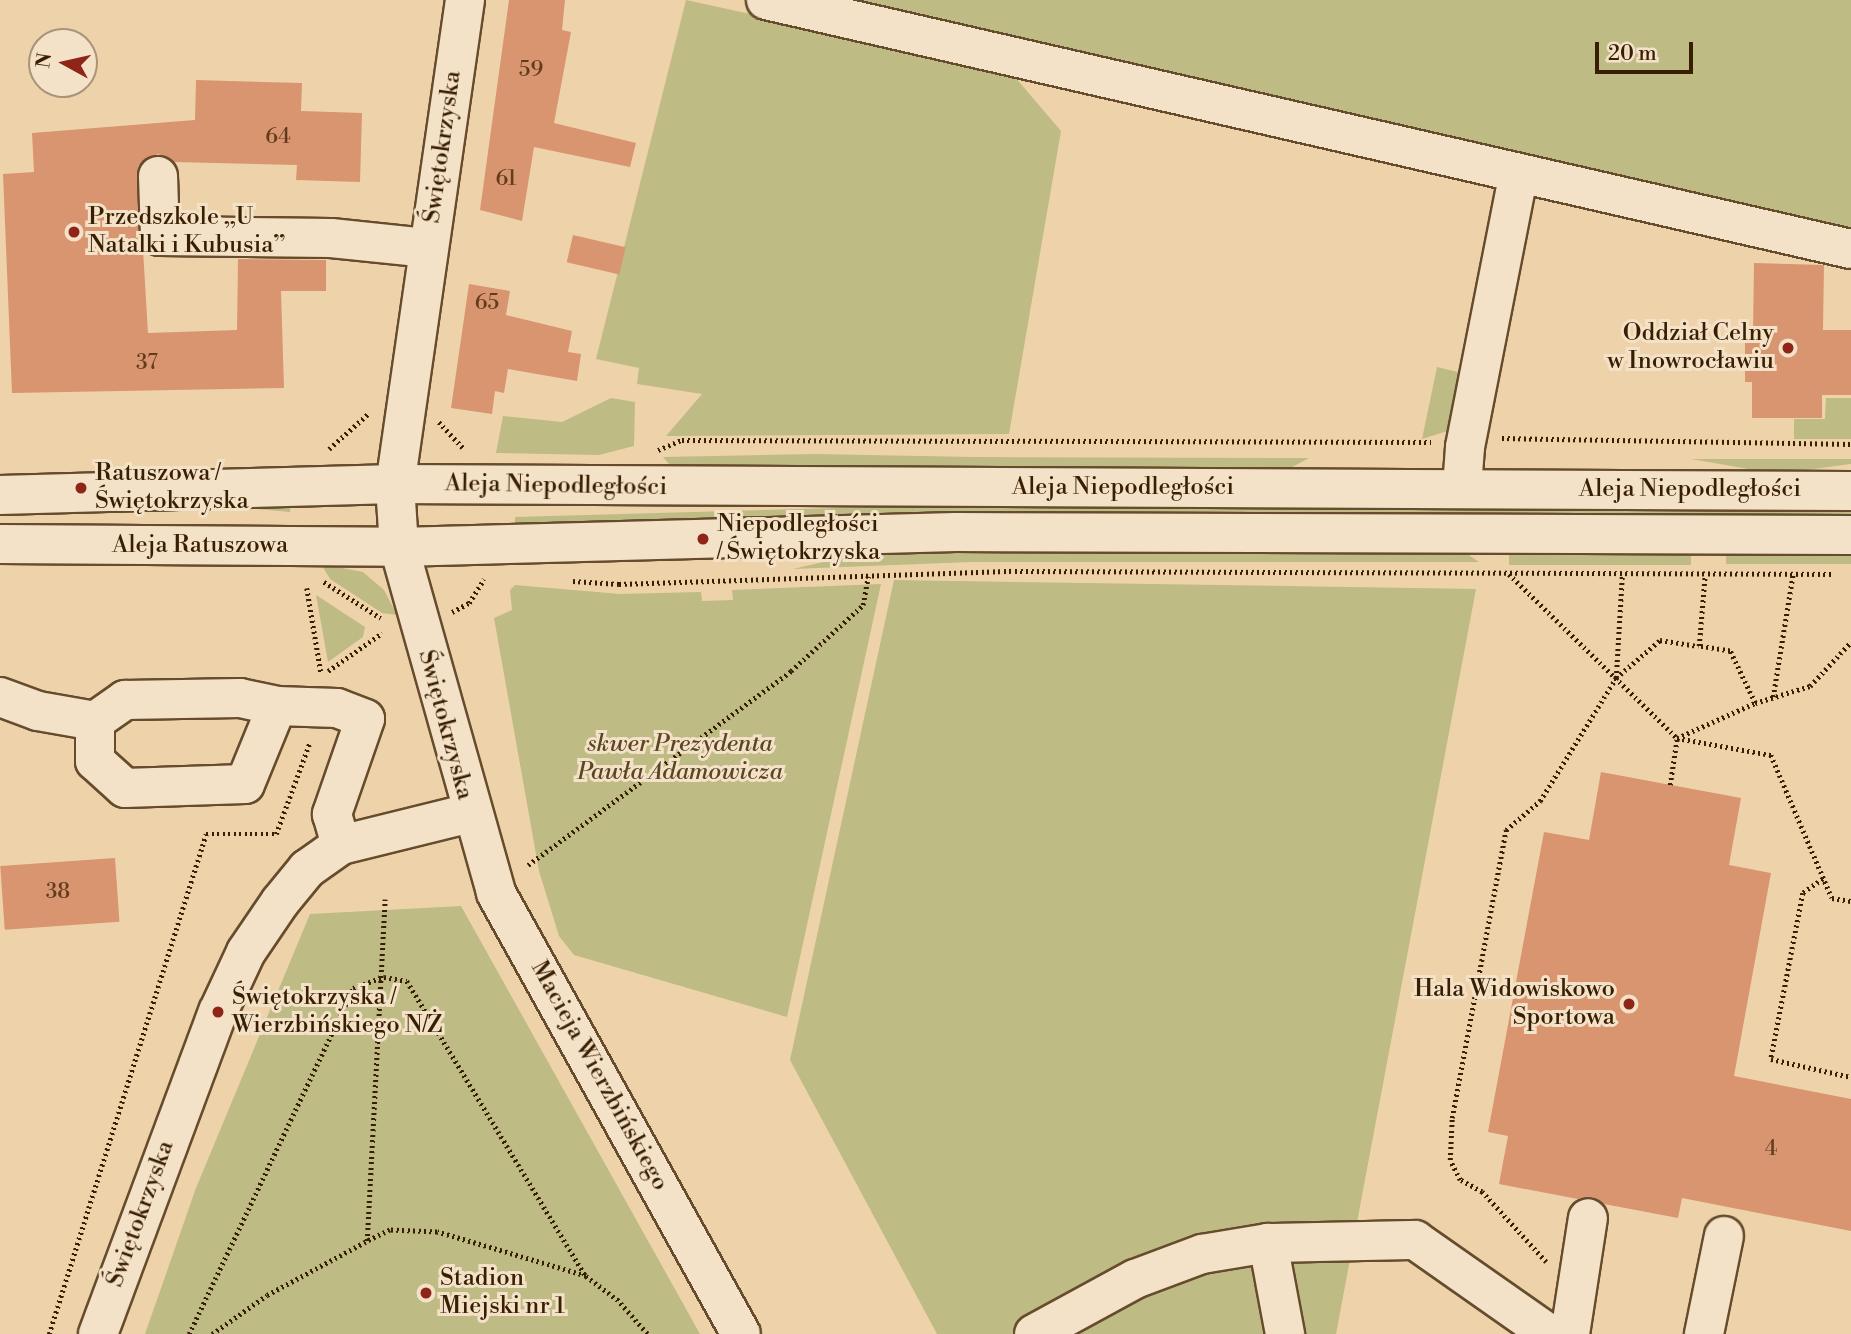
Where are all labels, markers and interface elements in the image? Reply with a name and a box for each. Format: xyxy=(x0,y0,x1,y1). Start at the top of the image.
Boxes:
north arrow xyxy=(28,28,98,98)
scale bar xyxy=(1599,28,1697,72)
text: 20 m xyxy=(1608,41,1657,67)
text: N xyxy=(31,51,57,69)
house number: 59 xyxy=(519,57,543,83)
street label: Świętokrzyska xyxy=(418,69,468,225)
house number: 64 xyxy=(265,124,291,150)
house number: 61 xyxy=(495,166,517,192)
place label: Przedszkole „U Natalki i Kubusia” xyxy=(88,204,285,260)
marker: Przedszkole „U Natalki i Kubusia” xyxy=(66,224,82,240)
house number: 65 xyxy=(475,290,499,316)
place label: Oddział Celny w Inowrocławiu xyxy=(1607,320,1774,376)
marker: Oddział Celny w Inowrocławiu xyxy=(1780,340,1796,356)
house number: 37 xyxy=(136,350,158,376)
place label: Ratuszowa / Świętokrzyska xyxy=(95,460,249,516)
street label: Aleja Niepodległości xyxy=(445,470,667,502)
street label: Aleja Niepodległości xyxy=(1012,474,1234,502)
street label: Aleja Niepodległości xyxy=(1579,476,1801,504)
marker: Ratuszowa / Świętokrzyska xyxy=(73,480,89,496)
place label: Niepodległości / Świętokrzyska xyxy=(717,511,880,567)
marker: Niepodległości / Świętokrzyska xyxy=(695,531,711,547)
street label: Aleja Ratuszowa xyxy=(112,532,288,560)
street label: Świętokrzyska xyxy=(411,647,479,803)
park label: skwer Prezydenta Pawła Adamowicza xyxy=(577,731,783,787)
house number: 38 xyxy=(46,879,70,905)
street label: Macieja Wierzbińskiego xyxy=(524,956,674,1196)
place label: Hala Widowiskowo Sportowa xyxy=(1414,976,1615,1032)
place label: Świętokrzyska / Wierzbińskiego N/Ż xyxy=(232,984,443,1040)
marker: Hala Widowiskowo Sportowa xyxy=(1621,996,1637,1012)
marker: Świętokrzyska / Wierzbińskiego N/Ż xyxy=(210,1004,226,1020)
house number: 4 xyxy=(1765,1136,1777,1162)
street label: Świętokrzyska xyxy=(101,1137,181,1291)
place label: Stadion Miejski nr 1 xyxy=(440,1265,565,1321)
marker: Stadion Miejski nr 1 xyxy=(418,1285,434,1301)

